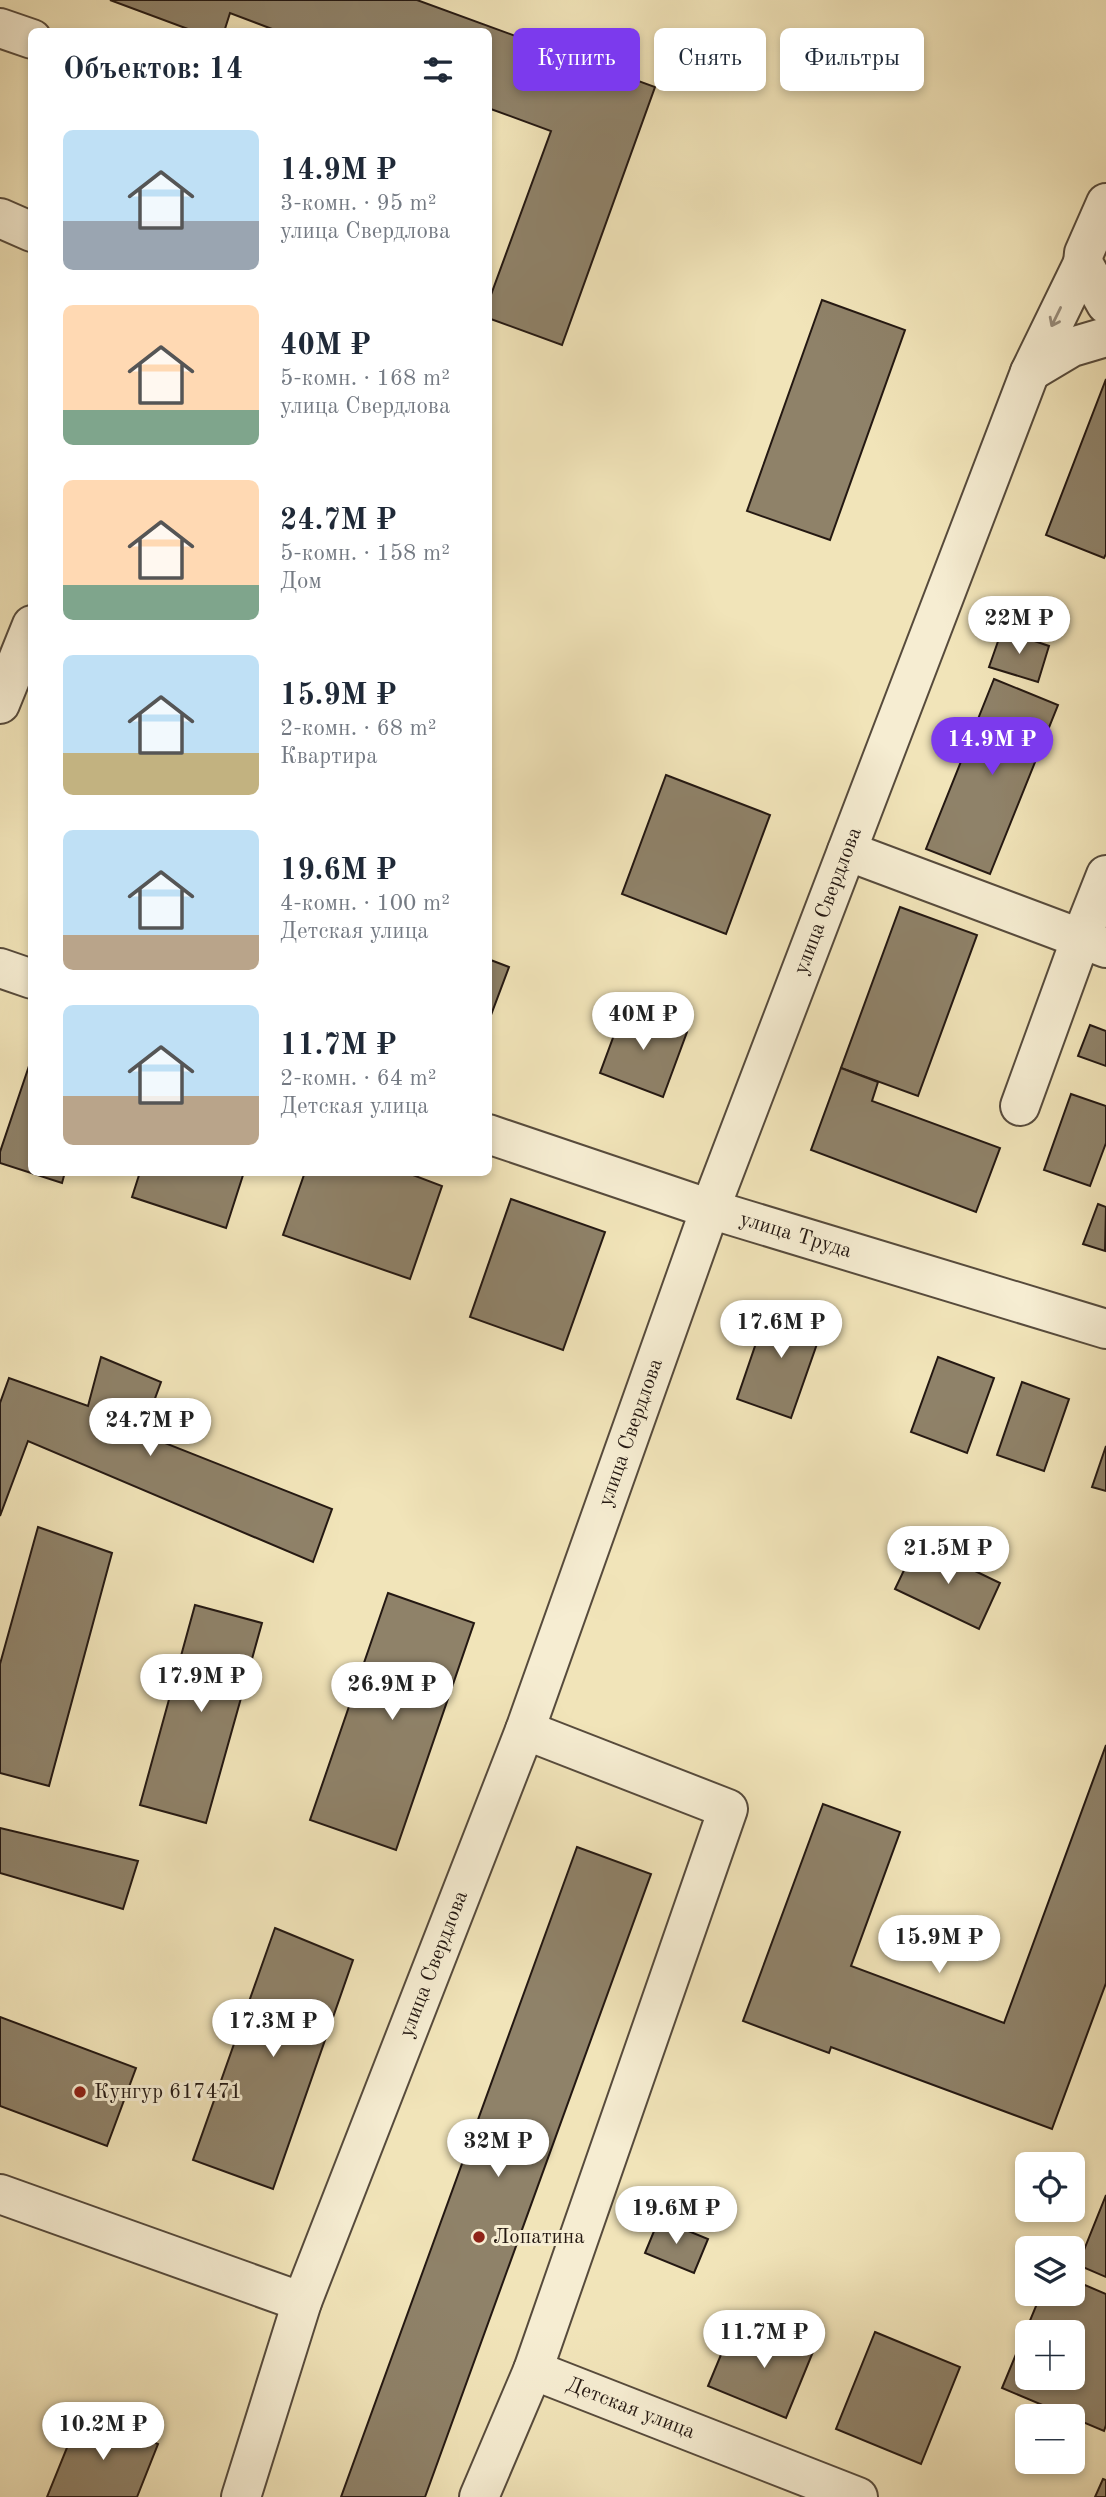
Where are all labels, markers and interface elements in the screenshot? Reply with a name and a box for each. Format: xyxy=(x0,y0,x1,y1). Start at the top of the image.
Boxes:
chip: Купить xyxy=(513,28,640,91)
chip: Снять xyxy=(654,28,766,91)
chip: Фильтры xyxy=(780,28,924,91)
icon: filters xyxy=(419,51,457,89)
text: Объектов: 14 xyxy=(63,55,243,85)
text: 14.9M ₽ xyxy=(280,156,397,186)
icon: home xyxy=(119,158,203,242)
text: 3-комн. · 95 m² xyxy=(280,192,437,215)
text: улица Свердлова xyxy=(280,220,450,243)
one-way arrow xyxy=(1049,306,1063,327)
text: 40M ₽ xyxy=(280,331,371,361)
icon: home xyxy=(119,333,203,417)
text: 5-комн. · 168 m² xyxy=(280,367,450,390)
text: улица Свердлова xyxy=(280,395,450,418)
text: 24.7M ₽ xyxy=(280,506,397,536)
icon: home xyxy=(119,508,203,592)
text: 5-комн. · 158 m² xyxy=(280,542,450,565)
text: Дом xyxy=(280,570,322,593)
pin: 22M ₽ xyxy=(970,596,1068,656)
text: 22M ₽ xyxy=(984,607,1054,630)
text: 15.9M ₽ xyxy=(280,681,397,711)
icon: home xyxy=(119,683,203,767)
text: 2-комн. · 68 m² xyxy=(280,717,437,740)
pin: 14.9M ₽ xyxy=(927,718,1057,777)
text: 14.9M ₽ xyxy=(947,728,1037,751)
text: Квартира xyxy=(280,745,378,768)
street label: улица Свердлова xyxy=(790,824,865,977)
text: 19.6M ₽ xyxy=(280,856,397,886)
icon: home xyxy=(119,858,203,942)
text: 4-комн. · 100 m² xyxy=(280,892,450,915)
text: Детская улица xyxy=(280,920,429,943)
pin: 40M ₽ xyxy=(594,992,692,1052)
text: 40M ₽ xyxy=(608,1003,678,1026)
text: 11.7M ₽ xyxy=(280,1031,397,1061)
icon: home xyxy=(119,1033,203,1117)
text: 2-комн. · 64 m² xyxy=(280,1067,437,1090)
text: Детская улица xyxy=(280,1095,429,1118)
street label: улица Труда xyxy=(737,1208,854,1262)
pin: 17.6M ₽ xyxy=(716,1300,846,1360)
text: 17.6M ₽ xyxy=(736,1311,826,1334)
street label: улица Свердлова xyxy=(595,1356,667,1509)
pin: 24.7M ₽ xyxy=(85,1398,215,1458)
text: 24.7M ₽ xyxy=(105,1409,195,1432)
pin: 21.5M ₽ xyxy=(883,1526,1013,1586)
text: 21.5M ₽ xyxy=(903,1537,993,1560)
pin: 17.9M ₽ xyxy=(136,1654,266,1714)
pin: 26.9M ₽ xyxy=(327,1662,457,1722)
text: 17.9M ₽ xyxy=(156,1665,246,1688)
text: 26.9M ₽ xyxy=(347,1673,437,1696)
street label: улица Свердлова xyxy=(396,1888,472,2040)
pin: 15.9M ₽ xyxy=(874,1916,1004,1975)
text: 15.9M ₽ xyxy=(894,1926,984,1949)
pin: 17.3M ₽ xyxy=(208,2000,338,2059)
text: 17.3M ₽ xyxy=(228,2010,318,2033)
place label: Кунгур 617471 xyxy=(94,2082,242,2103)
marker: Кунгур 617471 xyxy=(72,2084,88,2100)
pin: 32M ₽ xyxy=(449,2120,547,2179)
text: 32M ₽ xyxy=(463,2130,533,2153)
map controls xyxy=(1015,2152,1085,2474)
button: locate xyxy=(1015,2152,1085,2222)
pin: 19.6M ₽ xyxy=(611,2186,741,2246)
text: 19.6M ₽ xyxy=(631,2197,721,2220)
place label: Лопатина xyxy=(493,2227,585,2248)
marker: Лопатина xyxy=(471,2229,487,2245)
button: layers xyxy=(1015,2236,1085,2306)
pin: 11.7M ₽ xyxy=(699,2310,829,2370)
button: + xyxy=(1015,2320,1085,2390)
text: 11.7M ₽ xyxy=(719,2321,809,2344)
street label: Детская улица xyxy=(564,2374,698,2443)
pin: 10.2M ₽ xyxy=(38,2402,168,2462)
button: − xyxy=(1015,2404,1085,2474)
text: 10.2M ₽ xyxy=(58,2413,148,2436)

